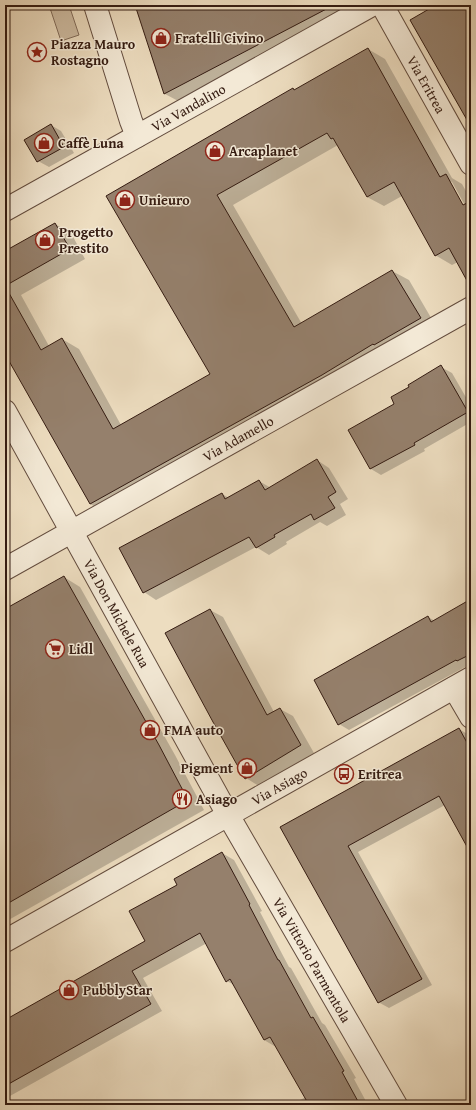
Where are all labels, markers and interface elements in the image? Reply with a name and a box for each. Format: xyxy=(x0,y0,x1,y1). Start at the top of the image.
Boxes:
shop icon: Fratelli Civino xyxy=(150,27,172,49)
place label: Fratelli Civino xyxy=(175,28,264,48)
place label: Piazza Mauro Rostagno xyxy=(51,34,136,70)
place icon: Piazza Mauro Rostagno xyxy=(26,41,48,63)
street label: Via Eritrea xyxy=(402,52,451,117)
street label: Via Vandalino xyxy=(147,79,229,136)
shop icon: Caffè Luna xyxy=(33,132,55,154)
place label: Caffè Luna xyxy=(58,133,124,153)
shop icon: Arcaplanet xyxy=(204,140,226,162)
place label: Arcaplanet xyxy=(229,141,298,161)
shop icon: Unieuro xyxy=(114,189,136,211)
place label: Unieuro xyxy=(139,190,190,210)
place label: Progetto Prestito xyxy=(59,222,114,258)
shop icon: Progetto Prestito xyxy=(34,229,56,251)
street label: Via Adamello xyxy=(199,411,277,466)
street label: Via Don Michele Rua xyxy=(79,555,155,671)
supermarket icon: Lidl xyxy=(44,638,66,660)
place label: Lidl xyxy=(69,639,94,659)
shop icon: FMA auto xyxy=(139,719,161,741)
place label: FMA auto xyxy=(164,720,224,740)
shop icon: Pigment xyxy=(236,757,258,779)
place label: Pigment xyxy=(181,758,234,778)
street label: Via Asiago xyxy=(248,762,311,810)
bus stop icon: Eritrea xyxy=(333,763,355,785)
place label: Eritrea xyxy=(358,764,403,784)
restaurant icon: Asiago xyxy=(171,788,193,810)
place label: Asiago xyxy=(196,789,238,809)
street label: Via Vittorio Parmentola xyxy=(268,894,356,1027)
shop icon: PubblyStar xyxy=(58,979,80,1001)
place label: PubblyStar xyxy=(83,980,153,1000)

